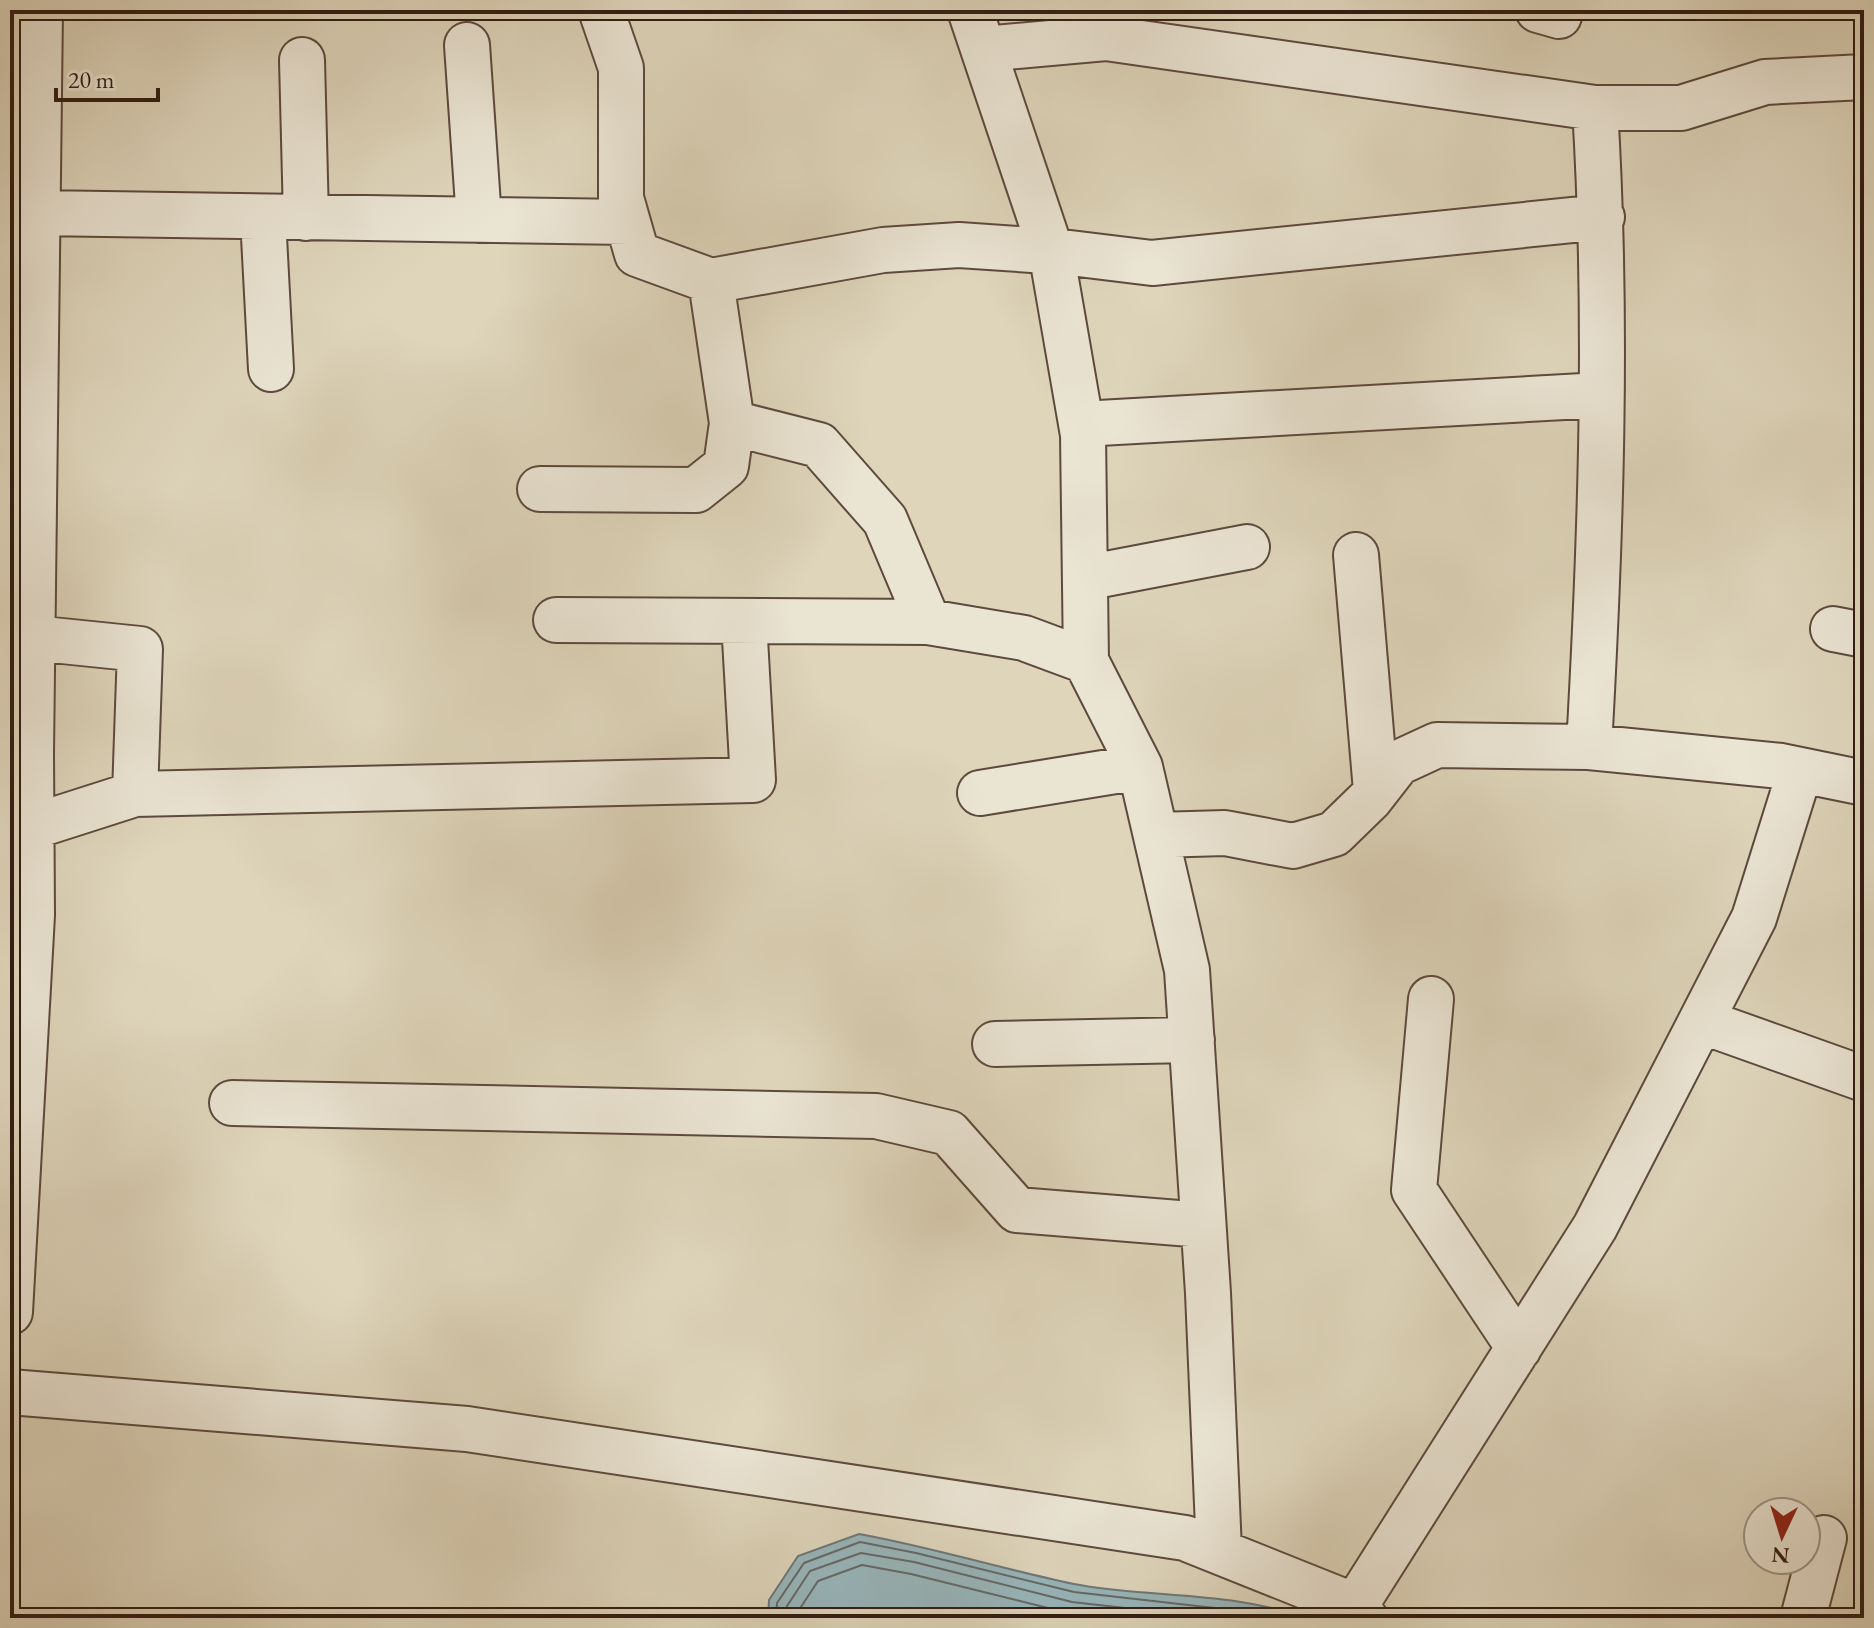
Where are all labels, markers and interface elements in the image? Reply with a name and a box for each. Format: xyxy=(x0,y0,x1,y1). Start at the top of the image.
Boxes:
scale bar xyxy=(56,52,158,102)
text: 20 m xyxy=(68,64,115,95)
north arrow xyxy=(1742,1496,1822,1576)
text: N xyxy=(1771,1540,1791,1571)

